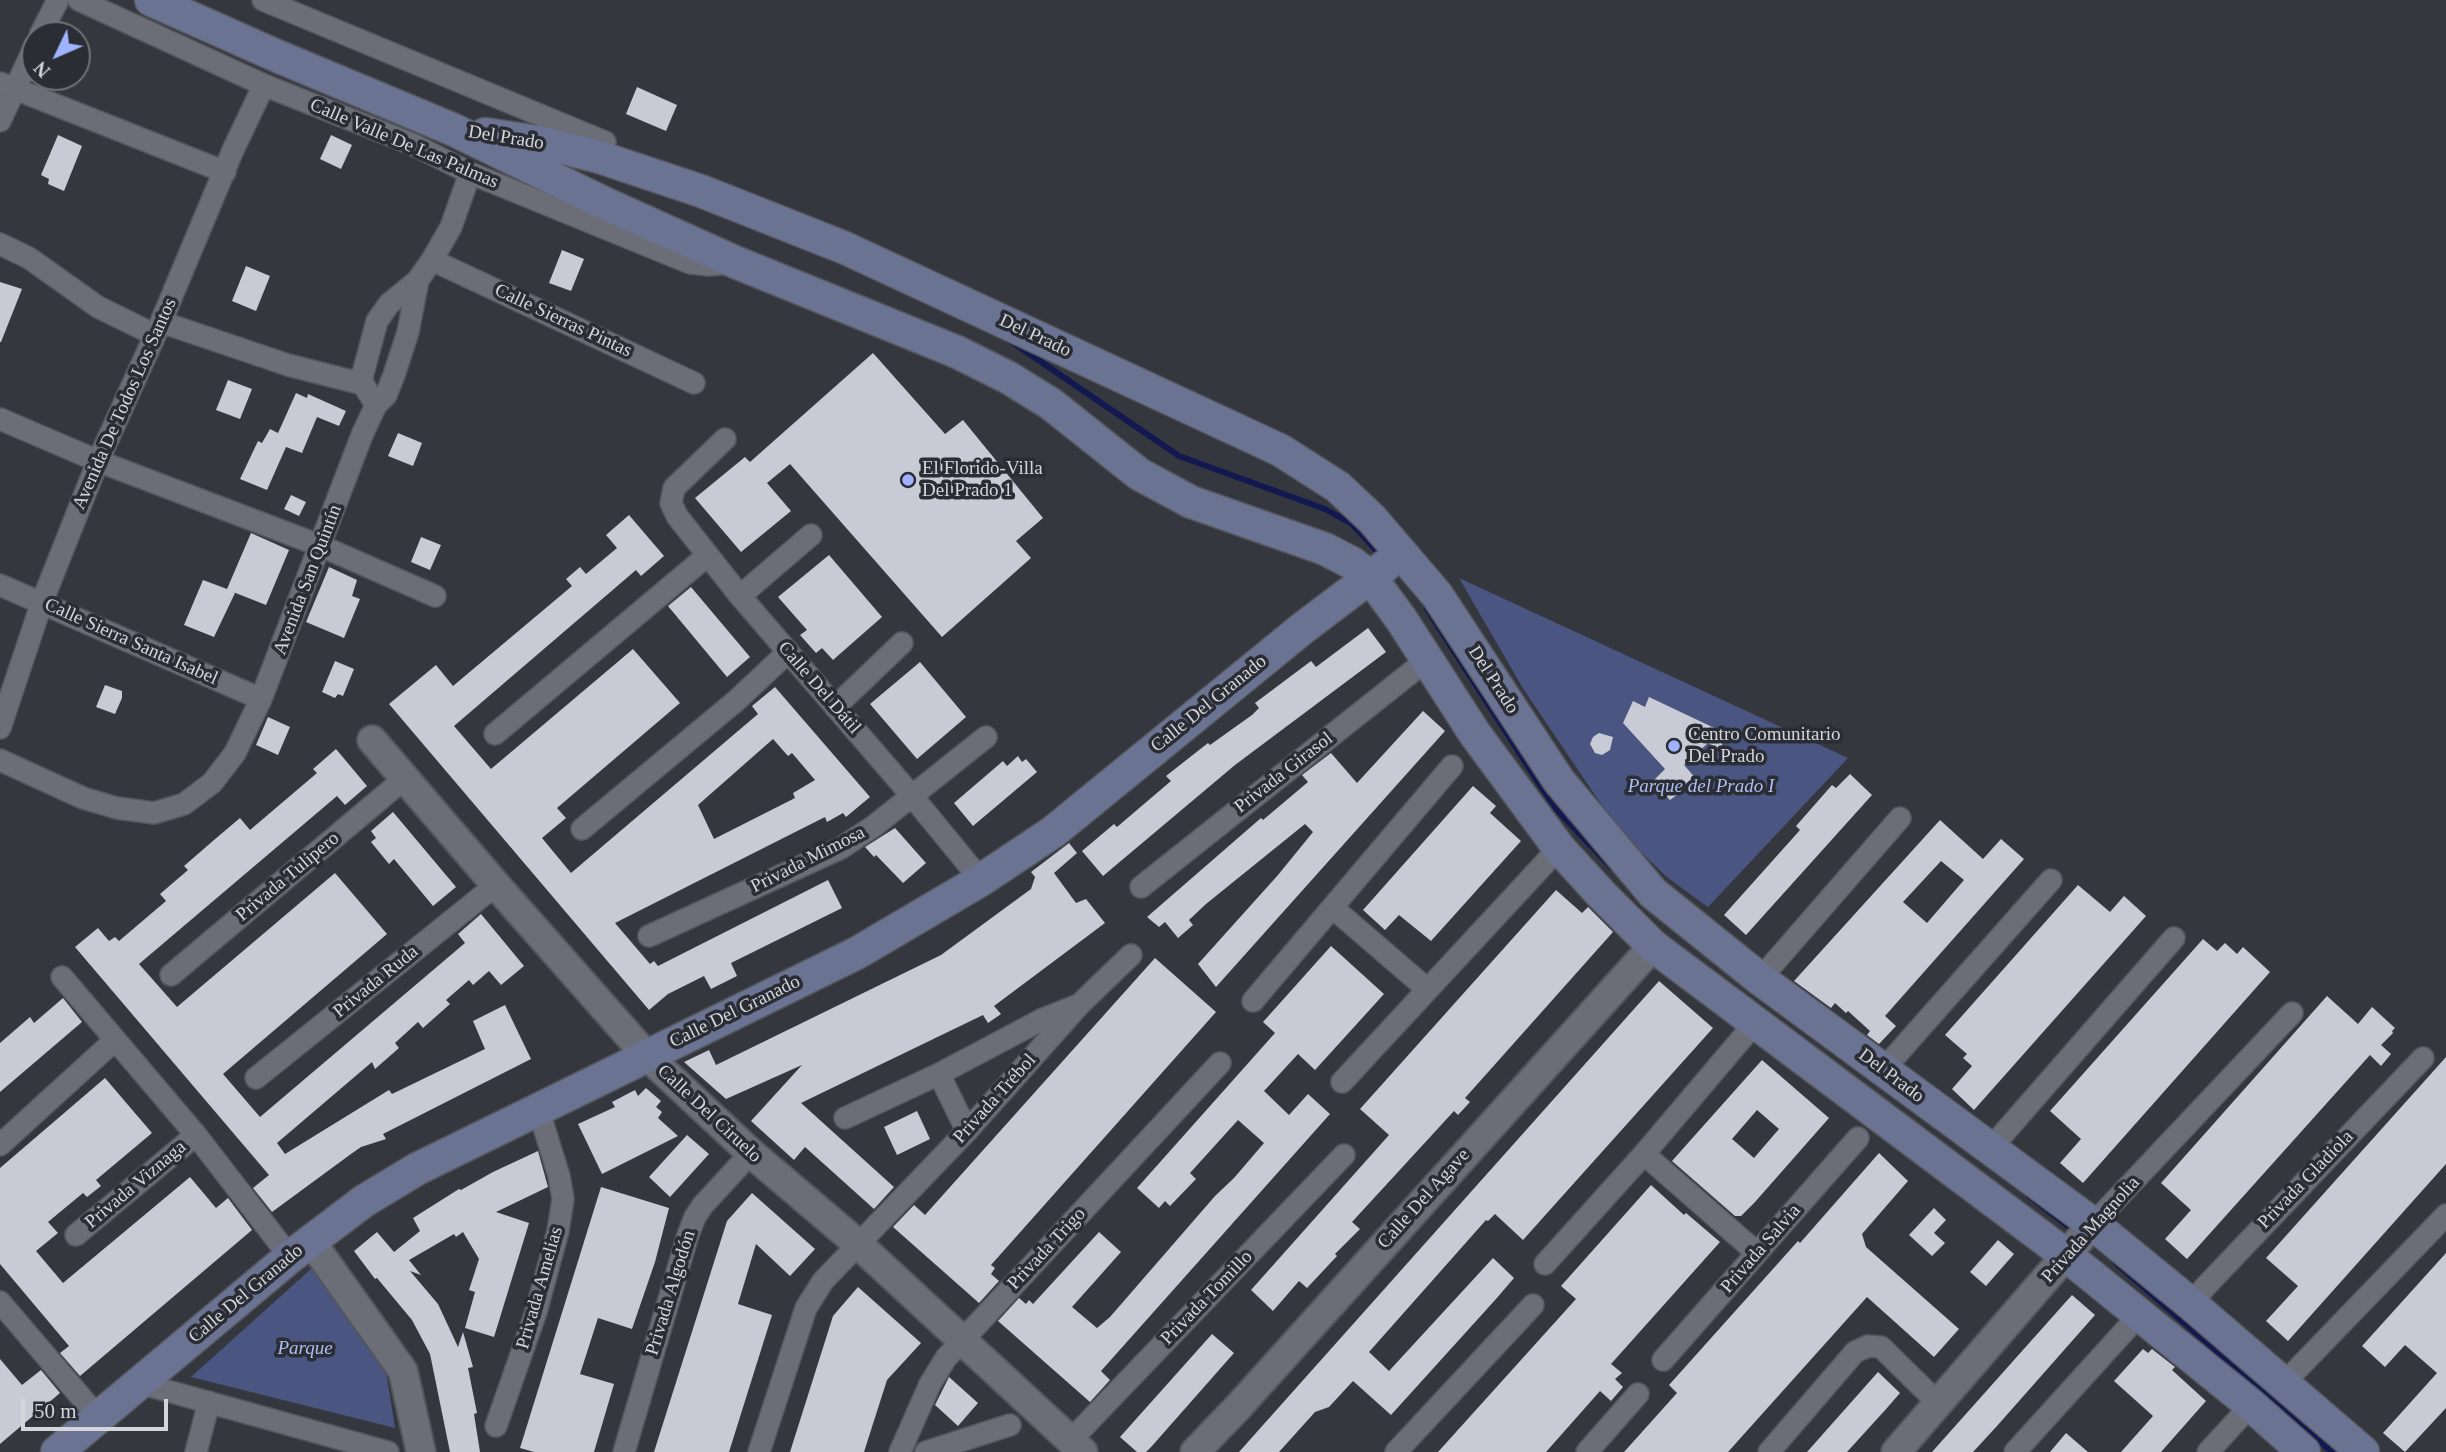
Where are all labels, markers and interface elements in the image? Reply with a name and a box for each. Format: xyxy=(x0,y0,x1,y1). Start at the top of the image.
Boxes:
north arrow xyxy=(21,21,91,91)
text: N xyxy=(30,57,54,82)
street label: Calle Valle De Las Palmas xyxy=(306,94,502,194)
street label: Del Prado xyxy=(466,121,546,155)
street label: Calle Sierras Pintas xyxy=(491,279,635,363)
street label: Avenida De Todos Los Santos xyxy=(68,295,182,513)
street label: Del Prado xyxy=(996,310,1074,362)
place label: El Florido-Villa Del Prado 1 xyxy=(922,458,1043,502)
marker: El Florido-Villa Del Prado 1 xyxy=(900,472,916,488)
street label: Avenida San Quintín xyxy=(269,502,347,658)
street label: Calle Sierra Santa Isabel xyxy=(41,593,221,691)
street label: Calle Del Dátil xyxy=(773,637,865,739)
street label: Del Prado xyxy=(1463,642,1523,718)
street label: Calle Del Granado xyxy=(1146,650,1272,758)
place label: Centro Comunitario Del Prado xyxy=(1688,724,1841,768)
street label: Privada Girasol xyxy=(1230,727,1338,819)
marker: Centro Comunitario Del Prado xyxy=(1666,738,1682,754)
park label: Parque del Prado I xyxy=(1628,776,1774,798)
street label: Privada Mimosa xyxy=(747,821,869,899)
street label: Privada Tulipero xyxy=(232,827,344,927)
street label: Privada Ruda xyxy=(329,941,423,1023)
street label: Calle Del Granado xyxy=(666,971,804,1053)
street label: Del Prado xyxy=(1854,1044,1928,1108)
street label: Privada Trébol xyxy=(949,1049,1041,1149)
street label: Calle Del Ciruelo xyxy=(652,1060,766,1168)
street label: Privada Gladiola xyxy=(2253,1126,2359,1234)
street label: Privada Viznaga xyxy=(81,1136,191,1234)
street label: Calle Del Agave xyxy=(1373,1144,1475,1254)
street label: Privada Magnolia xyxy=(2037,1172,2145,1288)
street label: Privada Salvia xyxy=(1716,1200,1806,1298)
street label: Privada Trigo xyxy=(1003,1203,1091,1295)
street label: Privada Amelias xyxy=(512,1224,568,1352)
street label: Privada Algodón xyxy=(641,1228,701,1358)
street label: Calle Del Granado xyxy=(184,1239,308,1349)
street label: Privada Tomillo xyxy=(1156,1246,1258,1350)
park label: Parque xyxy=(277,1338,333,1360)
scale bar xyxy=(24,1386,172,1430)
text: 50 m xyxy=(34,1399,77,1423)

